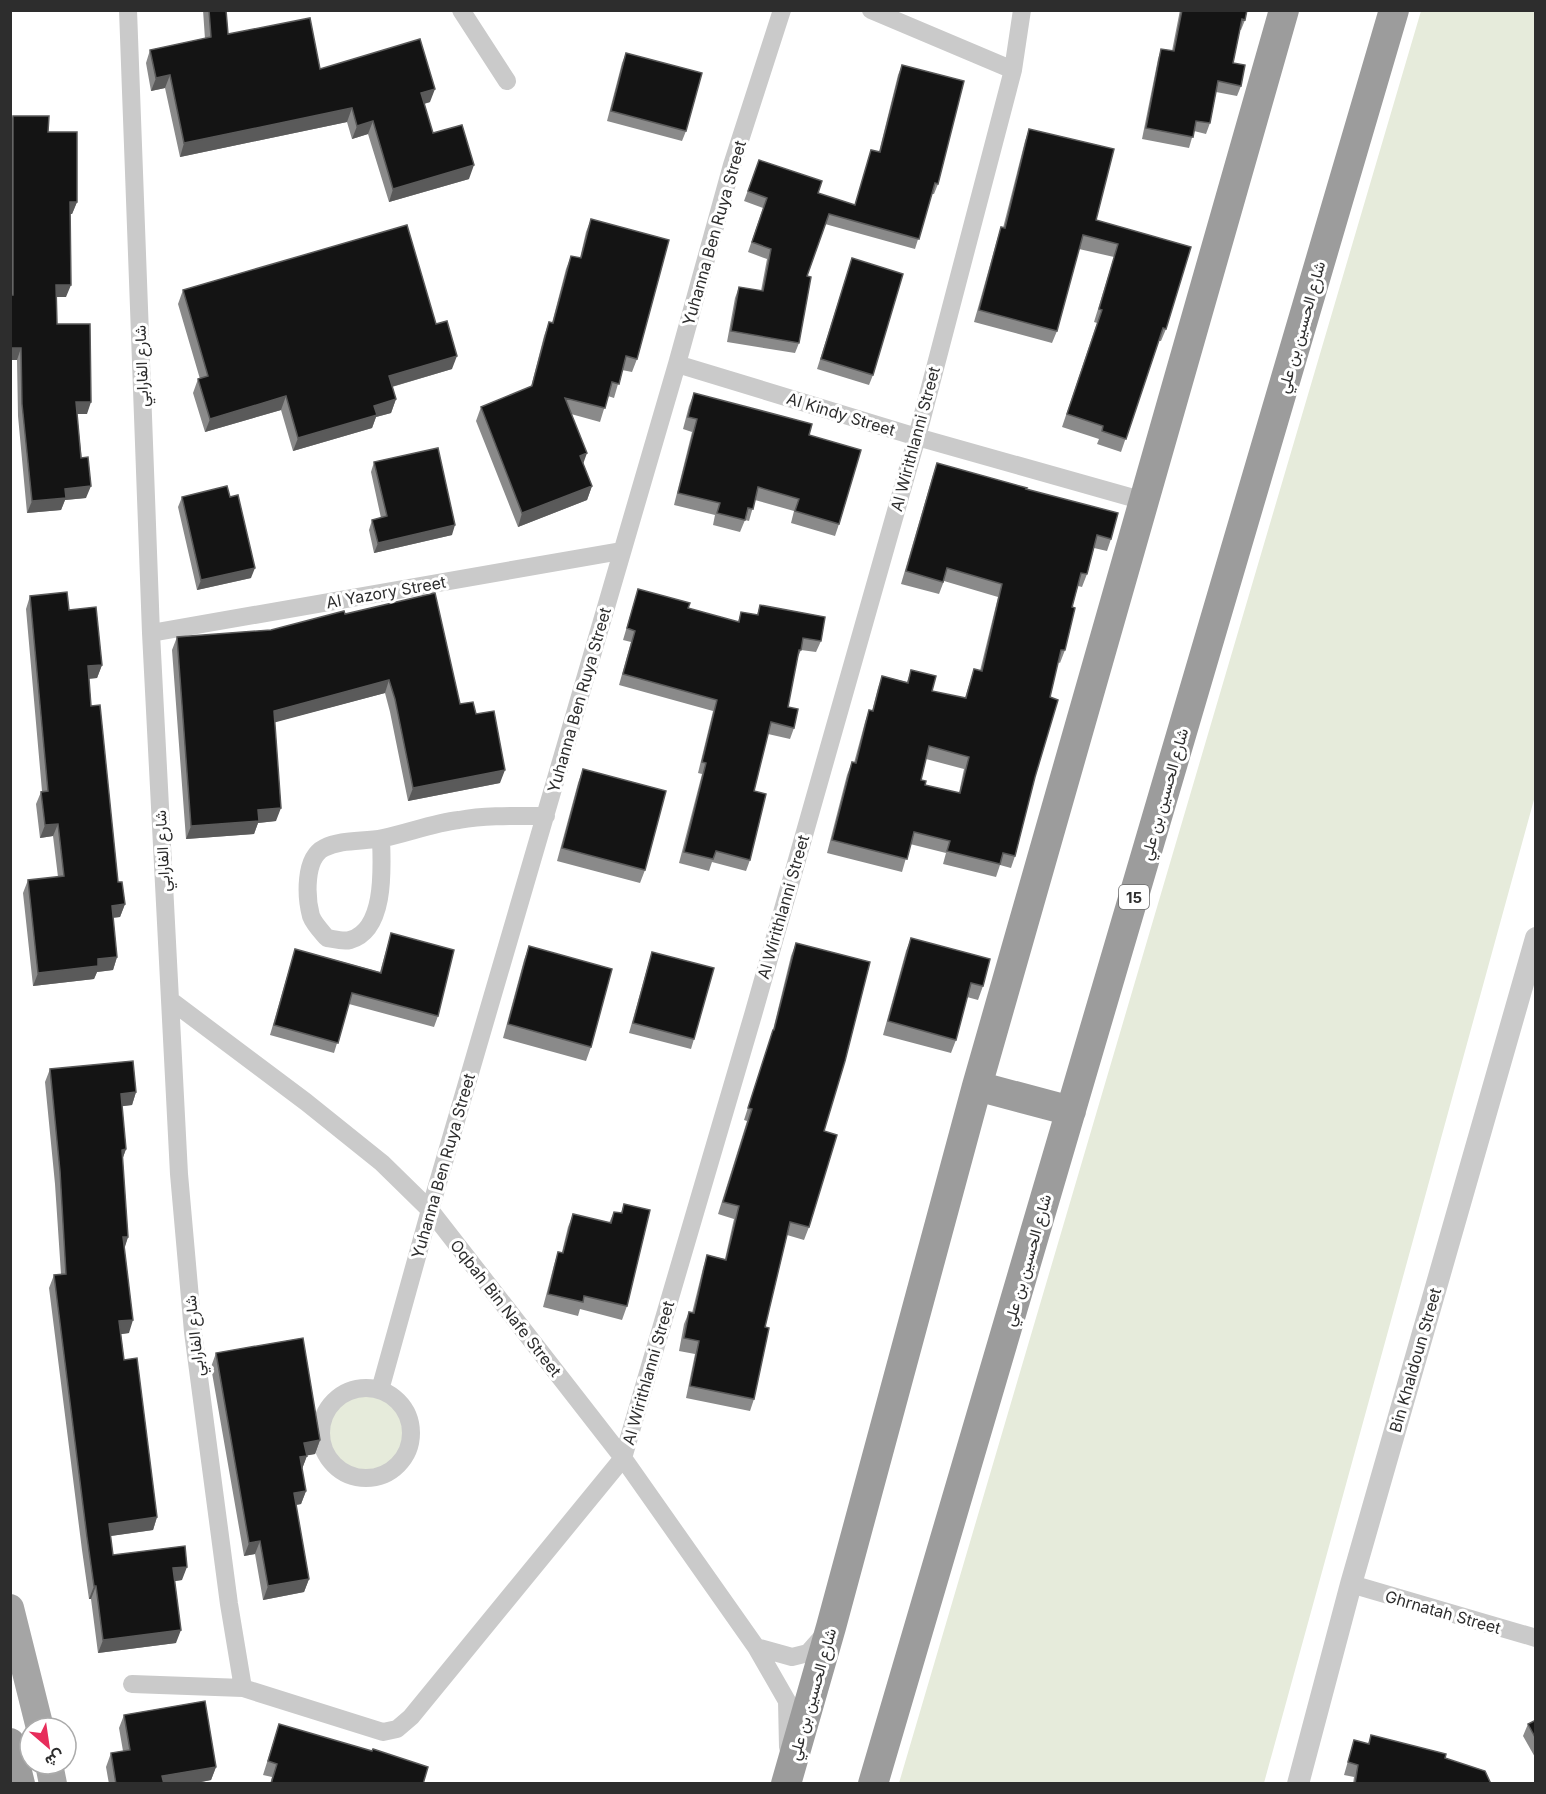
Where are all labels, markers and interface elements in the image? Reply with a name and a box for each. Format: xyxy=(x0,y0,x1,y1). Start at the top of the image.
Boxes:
street label: Yuhanna Ben Ruya Street xyxy=(678,138,750,328)
street label: شارع الحسين بن علي xyxy=(1273,259,1333,396)
street label: شارع الفارابي xyxy=(130,325,156,407)
street label: Al Wirithlanni Street xyxy=(886,364,944,514)
street label: Al Kindy Street xyxy=(784,388,898,440)
street label: Al Yazory Street xyxy=(325,572,447,612)
street label: Yuhanna Ben Ruya Street xyxy=(543,605,615,795)
street label: شارع الحسين بن علي xyxy=(1136,726,1196,863)
street label: شارع الفارابي xyxy=(150,809,178,892)
street label: Al Wirithlanni Street xyxy=(753,833,813,981)
road number: 15 xyxy=(1119,885,1149,909)
street label: Yuhanna Ben Ruya Street xyxy=(407,1071,479,1261)
street label: شارع الحسين بن علي xyxy=(999,1192,1059,1329)
street label: Oqbah Bin Nafe Street xyxy=(446,1235,566,1381)
street label: Bin Khaldoun Street xyxy=(1385,1285,1445,1435)
street label: شارع الفارابي xyxy=(180,1294,212,1378)
street label: Al Wirithlanni Street xyxy=(618,1299,678,1447)
street label: Ghrnatah Street xyxy=(1383,1586,1503,1638)
street label: شارع الحسين بن علي xyxy=(784,1626,844,1763)
north arrow xyxy=(18,1716,78,1776)
text: ش xyxy=(42,1746,69,1773)

